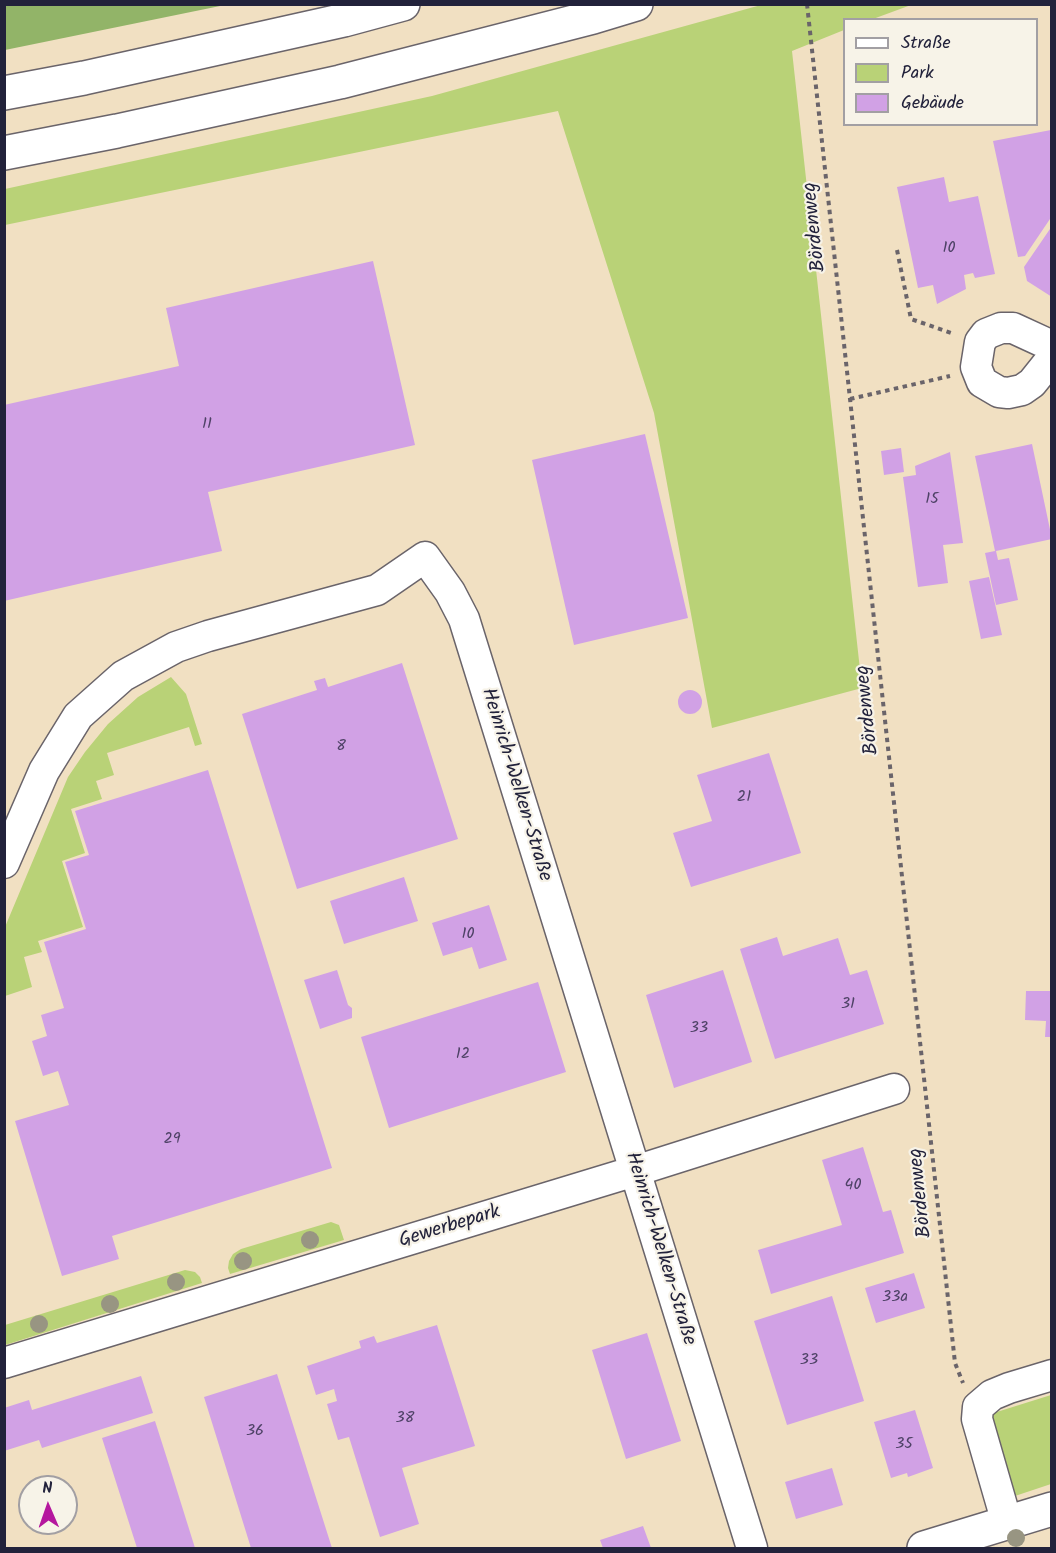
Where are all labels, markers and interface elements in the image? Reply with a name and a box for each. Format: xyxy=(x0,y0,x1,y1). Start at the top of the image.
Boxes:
legend xyxy=(843,18,1038,126)
text: Straße xyxy=(901,29,951,58)
text: Park xyxy=(901,59,934,88)
text: Gebäude xyxy=(901,89,964,118)
street label: Bördenweg xyxy=(799,181,833,273)
house number: 10 xyxy=(942,239,956,259)
house number: 11 xyxy=(202,415,212,435)
house number: 15 xyxy=(925,490,939,510)
street label: Bördenweg xyxy=(852,664,886,756)
street label: Heinrich-Welken-Straße xyxy=(474,685,556,885)
house number: 8 xyxy=(336,737,346,757)
house number: 21 xyxy=(737,788,751,808)
house number: 10 xyxy=(461,925,475,945)
house number: 31 xyxy=(841,995,855,1015)
house number: 33 xyxy=(690,1019,708,1039)
house number: 12 xyxy=(456,1045,470,1065)
house number: 29 xyxy=(163,1130,181,1150)
street label: Bördenweg xyxy=(905,1147,939,1239)
street label: Heinrich-Welken-Straße xyxy=(618,1149,700,1349)
house number: 40 xyxy=(845,1176,861,1196)
street label: Gewerbepark xyxy=(396,1201,504,1255)
house number: 33a xyxy=(882,1288,908,1308)
house number: 33 xyxy=(800,1351,818,1371)
house number: 38 xyxy=(396,1409,414,1429)
house number: 36 xyxy=(246,1422,264,1442)
house number: 35 xyxy=(895,1435,913,1455)
north arrow xyxy=(18,1475,78,1535)
text: N xyxy=(42,1476,53,1501)

